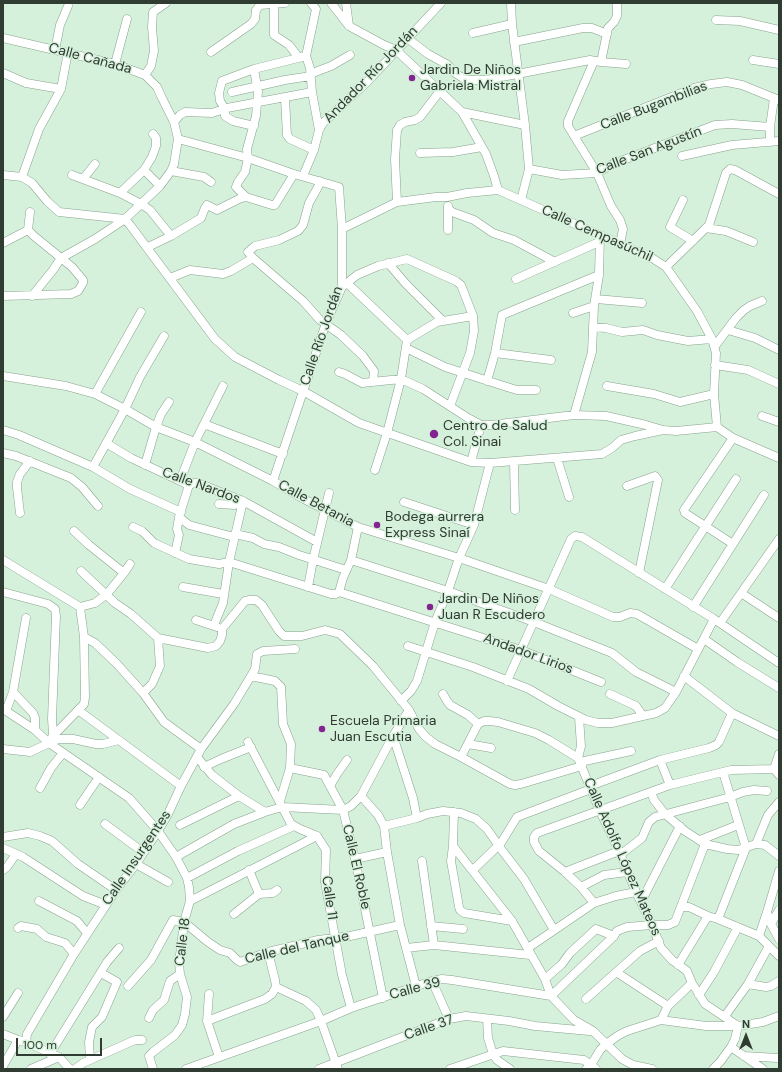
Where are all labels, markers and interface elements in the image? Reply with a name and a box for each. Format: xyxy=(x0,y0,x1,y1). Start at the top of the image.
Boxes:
street label: Andador Río Jordán xyxy=(321,23,421,127)
street label: Calle Cañada xyxy=(47,40,133,78)
place label: Jardin De Niños Gabriela Mistral xyxy=(420,62,521,94)
marker: Jardin De Niños Gabriela Mistral xyxy=(407,73,417,83)
street label: Calle Bugambilias xyxy=(598,78,710,134)
street label: Calle San Agustín xyxy=(594,123,704,179)
street label: Calle Cempasúchil xyxy=(539,202,655,266)
street label: Calle Río Jordán xyxy=(297,284,347,388)
place label: Centro de Salud Col. Sinai xyxy=(443,418,548,450)
marker: Centro de Salud Col. Sinai xyxy=(428,428,440,440)
street label: Calle Nardos xyxy=(160,464,242,508)
street label: Calle Betania xyxy=(275,477,357,531)
place label: Bodega aurrera Express Sinaí xyxy=(385,509,484,542)
marker: Bodega aurrera Express Sinaí xyxy=(372,520,382,530)
place label: Jardin De Niños Juan R Escudero xyxy=(438,591,545,624)
marker: Jardin De Niños Juan R Escudero xyxy=(425,602,435,612)
street label: Andador Lirios xyxy=(481,630,575,678)
place label: Escuela Primaria Juan Escutia xyxy=(330,713,436,746)
marker: Escuela Primaria Juan Escutia xyxy=(317,724,327,734)
street label: Calle Adolfo López Mateos xyxy=(580,775,664,939)
street label: Calle Insurgentes xyxy=(99,807,175,909)
street label: Calle El Roble xyxy=(338,823,374,911)
street label: Calle 11 xyxy=(318,875,340,921)
street label: Calle 18 xyxy=(172,917,194,967)
street label: Calle del Tanque xyxy=(243,928,351,968)
street label: Calle 39 xyxy=(388,974,442,1004)
street label: Calle 37 xyxy=(402,1012,456,1044)
north arrow xyxy=(726,1016,766,1056)
text: N xyxy=(742,1017,750,1031)
scale bar xyxy=(18,1030,104,1056)
text: 100 m xyxy=(23,1037,57,1053)

